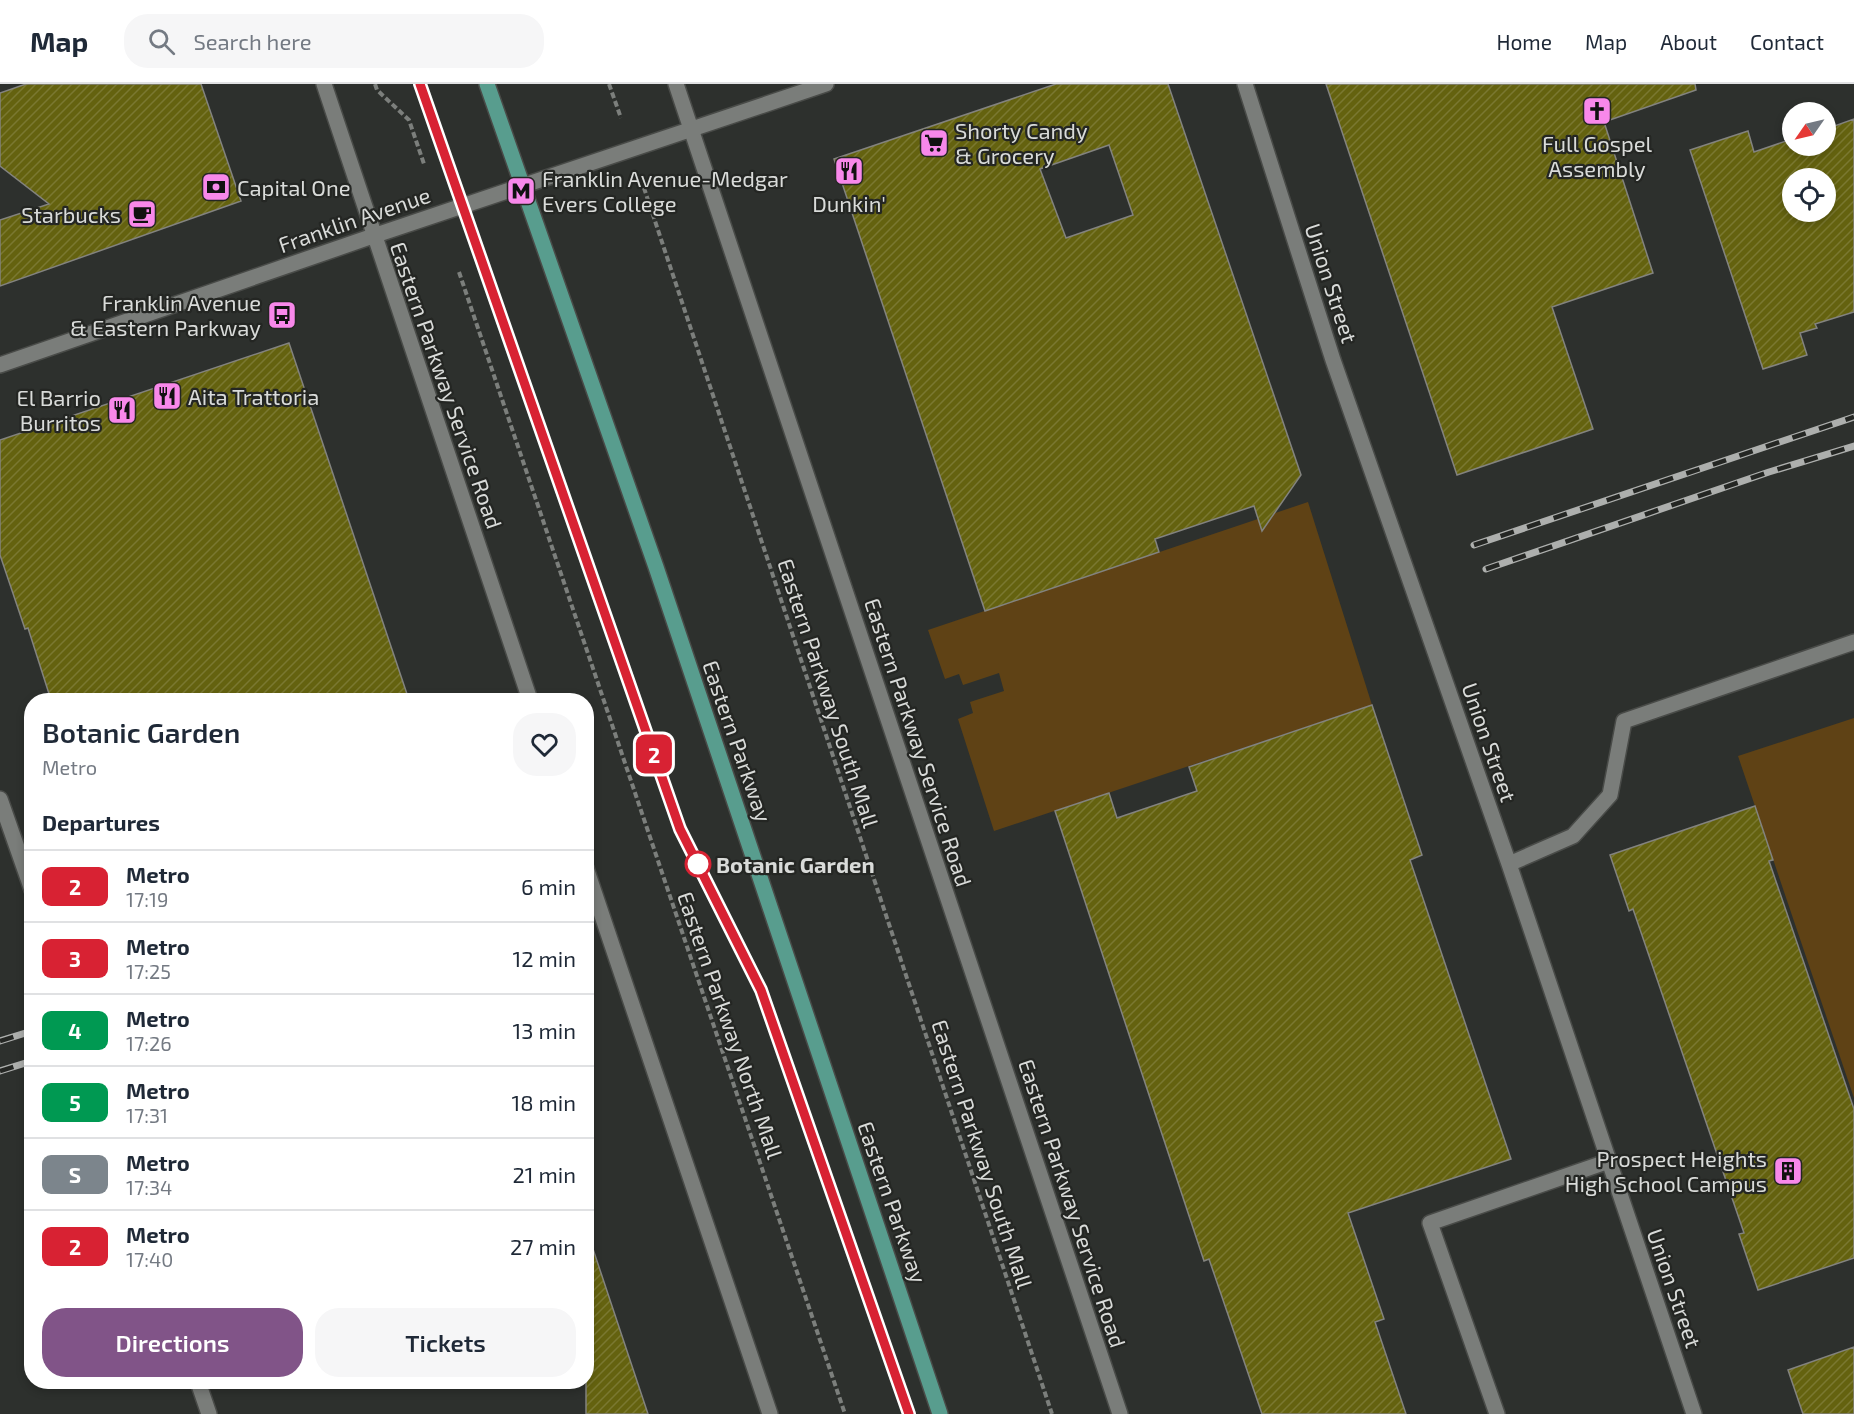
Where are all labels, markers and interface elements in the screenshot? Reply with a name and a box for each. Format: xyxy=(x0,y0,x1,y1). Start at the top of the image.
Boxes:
search box xyxy=(124,14,544,68)
text: Map xyxy=(30,24,88,58)
icon: search xyxy=(145,25,178,58)
text: Search here xyxy=(193,28,312,54)
text: Home xyxy=(1496,29,1552,54)
text: Map xyxy=(1585,29,1627,54)
text: About xyxy=(1660,29,1717,54)
text: Contact xyxy=(1750,29,1824,54)
church icon: Full Gospel Assembly xyxy=(1581,95,1613,127)
north arrow xyxy=(1782,102,1836,156)
map controls xyxy=(1782,102,1836,222)
place label: Shorty Candy & Grocery xyxy=(955,117,1088,168)
supermarket icon: Shorty Candy & Grocery xyxy=(918,127,950,159)
place label: Full Gospel Assembly xyxy=(1542,130,1652,181)
restaurant icon: Dunkin' xyxy=(833,155,865,187)
place label: Franklin Avenue-Medgar Evers College xyxy=(542,165,788,216)
button: locate xyxy=(1782,168,1836,222)
bank icon: Capital One xyxy=(200,171,232,203)
place label: Capital One xyxy=(237,174,350,200)
metro station icon: Franklin Avenue-Medgar Evers College xyxy=(505,175,537,207)
street label: Franklin Avenue xyxy=(274,181,434,257)
place label: Dunkin' xyxy=(812,190,886,216)
cafe icon: Starbucks xyxy=(126,198,158,230)
place label: Starbucks xyxy=(21,201,121,227)
street label: Union Street xyxy=(1300,220,1364,346)
street label: Eastern Parkway Service Road xyxy=(386,238,508,532)
place label: Franklin Avenue & Eastern Parkway xyxy=(70,289,261,340)
bus stop icon: Franklin Avenue & Eastern Parkway xyxy=(266,299,298,331)
restaurant icon: Aita Trattoria xyxy=(151,380,183,412)
place label: Aita Trattoria xyxy=(188,383,319,409)
place label: El Barrio Burritos xyxy=(16,384,101,435)
restaurant icon: El Barrio Burritos xyxy=(106,394,138,426)
street label: Eastern Parkway South Mall xyxy=(773,555,885,831)
street label: Eastern Parkway Service Road xyxy=(860,595,978,889)
street label: Eastern Parkway xyxy=(698,657,778,825)
street label: Union Street xyxy=(1457,679,1523,805)
button: heart xyxy=(513,713,576,776)
text: Botanic Garden xyxy=(42,715,240,749)
line badge: 2 xyxy=(634,734,674,774)
text: 2 xyxy=(648,742,660,767)
text: Metro xyxy=(42,755,97,779)
text: Departures xyxy=(42,809,160,835)
marker: Botanic Garden xyxy=(685,851,711,877)
place label: Botanic Garden xyxy=(716,851,875,877)
text: Metro xyxy=(126,861,190,887)
text: 6 min xyxy=(521,873,576,899)
text: 2 xyxy=(69,874,81,899)
text: 17:19 xyxy=(126,887,168,911)
street label: Eastern Parkway North Mall xyxy=(673,888,789,1162)
text: Metro xyxy=(126,933,190,959)
text: 12 min xyxy=(512,945,576,971)
text: 3 xyxy=(69,946,81,971)
text: 17:25 xyxy=(126,959,171,983)
text: Metro xyxy=(126,1005,190,1031)
street label: Eastern Parkway South Mall xyxy=(927,1016,1039,1292)
text: 13 min xyxy=(513,1017,576,1043)
text: 4 xyxy=(68,1018,82,1043)
text: 17:26 xyxy=(126,1031,172,1055)
street label: Eastern Parkway Service Road xyxy=(1014,1056,1132,1350)
text: Metro xyxy=(126,1077,190,1103)
text: 18 min xyxy=(511,1089,576,1115)
text: 5 xyxy=(69,1090,81,1115)
text: 17:31 xyxy=(126,1103,168,1127)
street label: Eastern Parkway xyxy=(853,1118,933,1286)
place label: Prospect Heights High School Campus xyxy=(1565,1145,1767,1196)
text: Metro xyxy=(126,1149,190,1175)
building icon: Prospect Heights High School Campus xyxy=(1772,1155,1804,1187)
text: 21 min xyxy=(512,1161,576,1187)
text: S xyxy=(69,1162,81,1187)
text: 17:34 xyxy=(126,1175,172,1199)
text: Metro xyxy=(126,1221,190,1247)
street label: Union Street xyxy=(1642,1225,1708,1351)
text: 27 min xyxy=(510,1233,576,1259)
text: 2 xyxy=(69,1234,81,1259)
text: 17:40 xyxy=(126,1247,173,1271)
button: Directions xyxy=(42,1308,303,1377)
button: Tickets xyxy=(315,1308,576,1377)

